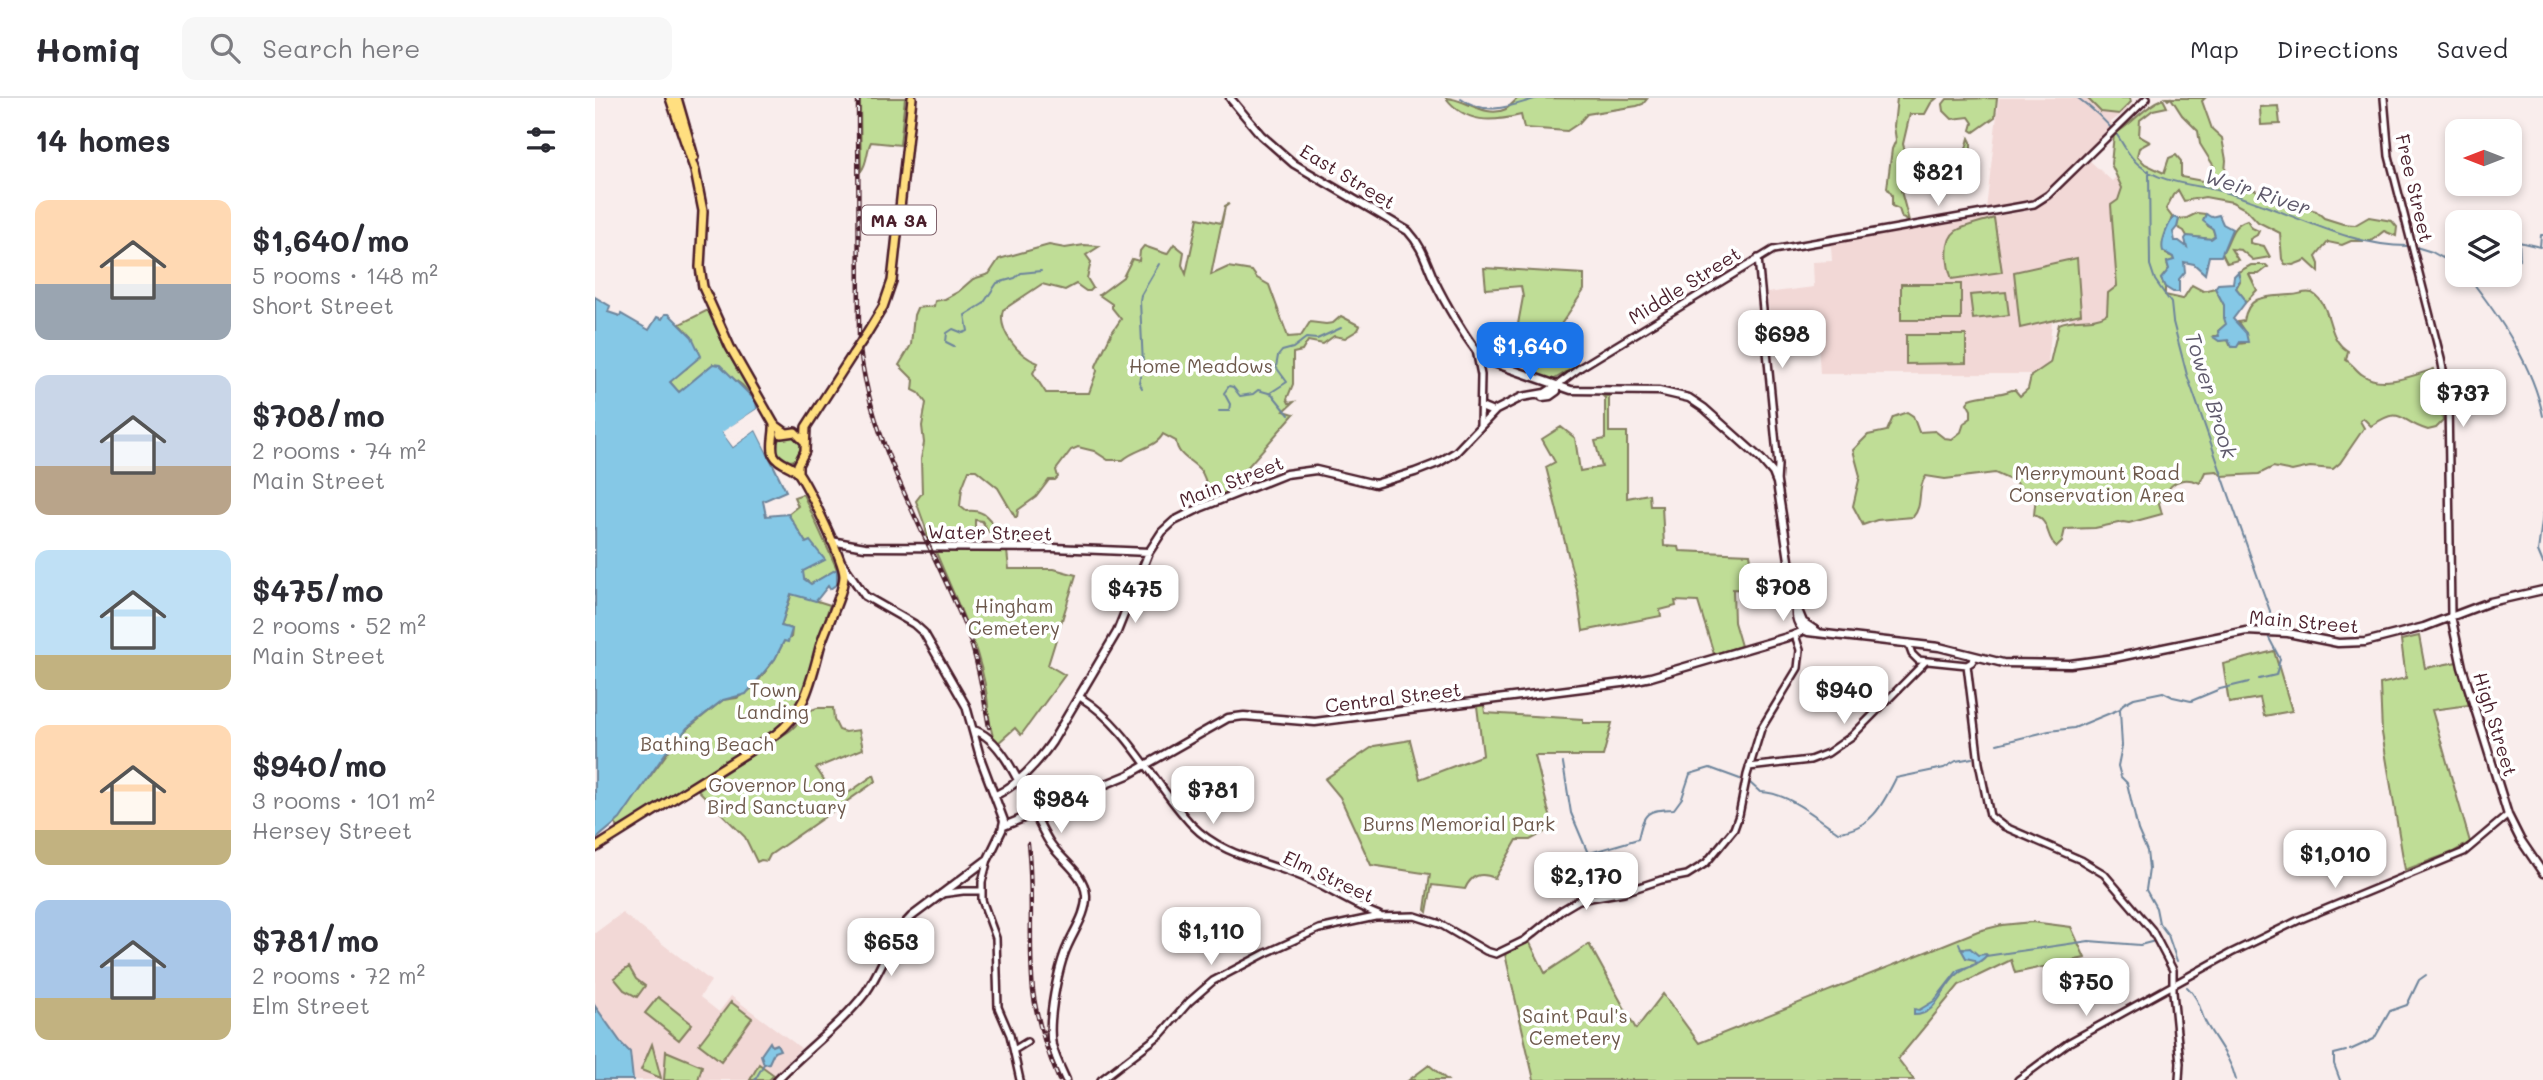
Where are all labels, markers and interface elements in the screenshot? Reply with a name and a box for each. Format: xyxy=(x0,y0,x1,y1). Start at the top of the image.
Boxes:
search box xyxy=(182,17,672,80)
text: Homiq xyxy=(35,27,140,70)
icon: search xyxy=(206,29,244,67)
text: Search here xyxy=(262,31,420,65)
text: Map xyxy=(2190,33,2239,64)
text: Directions xyxy=(2277,33,2399,64)
text: Saved xyxy=(2437,33,2508,64)
north arrow xyxy=(2445,119,2522,196)
map controls xyxy=(2445,119,2522,287)
text: 14 homes xyxy=(35,120,171,160)
icon: filters xyxy=(522,121,560,159)
street label: Free Street xyxy=(2390,131,2440,245)
street label: East Street xyxy=(1296,138,1400,214)
pin: $821 xyxy=(1897,148,1979,208)
text: $821 xyxy=(1912,156,1964,186)
water label: Weir River xyxy=(2202,161,2314,221)
road number: MA 3A xyxy=(862,205,936,234)
button: layers xyxy=(2445,210,2522,287)
text: $1,640/mo xyxy=(252,220,409,260)
icon: home xyxy=(91,228,175,312)
street label: Middle Street xyxy=(1623,240,1745,330)
text: 5 rooms · 148 m² xyxy=(252,260,438,290)
text: Short Street xyxy=(252,290,394,320)
pin: $698 xyxy=(1741,310,1823,370)
text: $698 xyxy=(1754,318,1810,348)
pin: $1,640 xyxy=(1473,322,1587,382)
water label: Tower Brook xyxy=(2180,329,2244,462)
text: $1,640 xyxy=(1493,330,1567,360)
park label: Home Meadows xyxy=(1129,353,1273,378)
pin: $737 xyxy=(2422,370,2504,429)
text: $737 xyxy=(2436,377,2490,407)
text: $708/mo xyxy=(252,395,385,435)
icon: home xyxy=(91,403,175,487)
text: 2 rooms · 74 m² xyxy=(252,435,426,465)
street label: Main Street xyxy=(1175,450,1287,512)
park label: Merrymount Road Conservation Area xyxy=(2009,460,2185,507)
text: Main Street xyxy=(252,465,385,495)
street label: Water Street xyxy=(927,518,1053,546)
pin: $708 xyxy=(1742,564,1824,623)
pin: $475 xyxy=(1094,566,1176,625)
text: $475/mo xyxy=(252,570,383,610)
text: $708 xyxy=(1755,571,1811,601)
text: $475 xyxy=(1107,573,1163,603)
icon: home xyxy=(91,578,175,662)
park label: Hingham Cemetery xyxy=(968,593,1060,640)
street label: Main Street xyxy=(2248,604,2360,638)
text: 2 rooms · 52 m² xyxy=(252,610,426,640)
text: Main Street xyxy=(252,640,385,670)
pin: $940 xyxy=(1803,666,1885,726)
street label: High Street xyxy=(2468,669,2524,779)
text: $940 xyxy=(1815,674,1873,704)
street label: Central Street xyxy=(1324,676,1462,718)
park label: Town Landing xyxy=(737,677,809,724)
park label: Bathing Beach xyxy=(640,731,774,756)
text: $940/mo xyxy=(252,745,386,785)
icon: home xyxy=(91,753,175,837)
pin: $781 xyxy=(1172,766,1254,826)
park label: Governor Long Bird Sanctuary xyxy=(707,772,847,819)
text: $781 xyxy=(1187,774,1239,804)
pin: $984 xyxy=(1020,776,1102,835)
text: $984 xyxy=(1033,783,1089,813)
text: 3 rooms · 101 m² xyxy=(252,785,435,815)
park label: Burns Memorial Park xyxy=(1363,811,1555,836)
text: Hersey Street xyxy=(252,815,412,845)
pin: $1,010 xyxy=(2278,830,2392,890)
text: $1,010 xyxy=(2299,838,2371,868)
street label: Elm Street xyxy=(1280,844,1378,908)
pin: $2,170 xyxy=(1529,852,1643,912)
text: $2,170 xyxy=(1550,860,1622,890)
pin: $1,110 xyxy=(1154,908,1268,967)
text: $1,110 xyxy=(1178,915,1244,945)
pin: $653 xyxy=(850,918,932,978)
text: $781/mo xyxy=(252,920,379,960)
text: $653 xyxy=(863,926,919,956)
icon: home xyxy=(91,928,175,1012)
pin: $750 xyxy=(2045,958,2127,1018)
text: 2 rooms · 72 m² xyxy=(252,960,425,990)
text: $750 xyxy=(2058,966,2114,996)
text: Elm Street xyxy=(252,990,370,1020)
park label: Saint Paul's Cemetery xyxy=(1522,1003,1628,1050)

